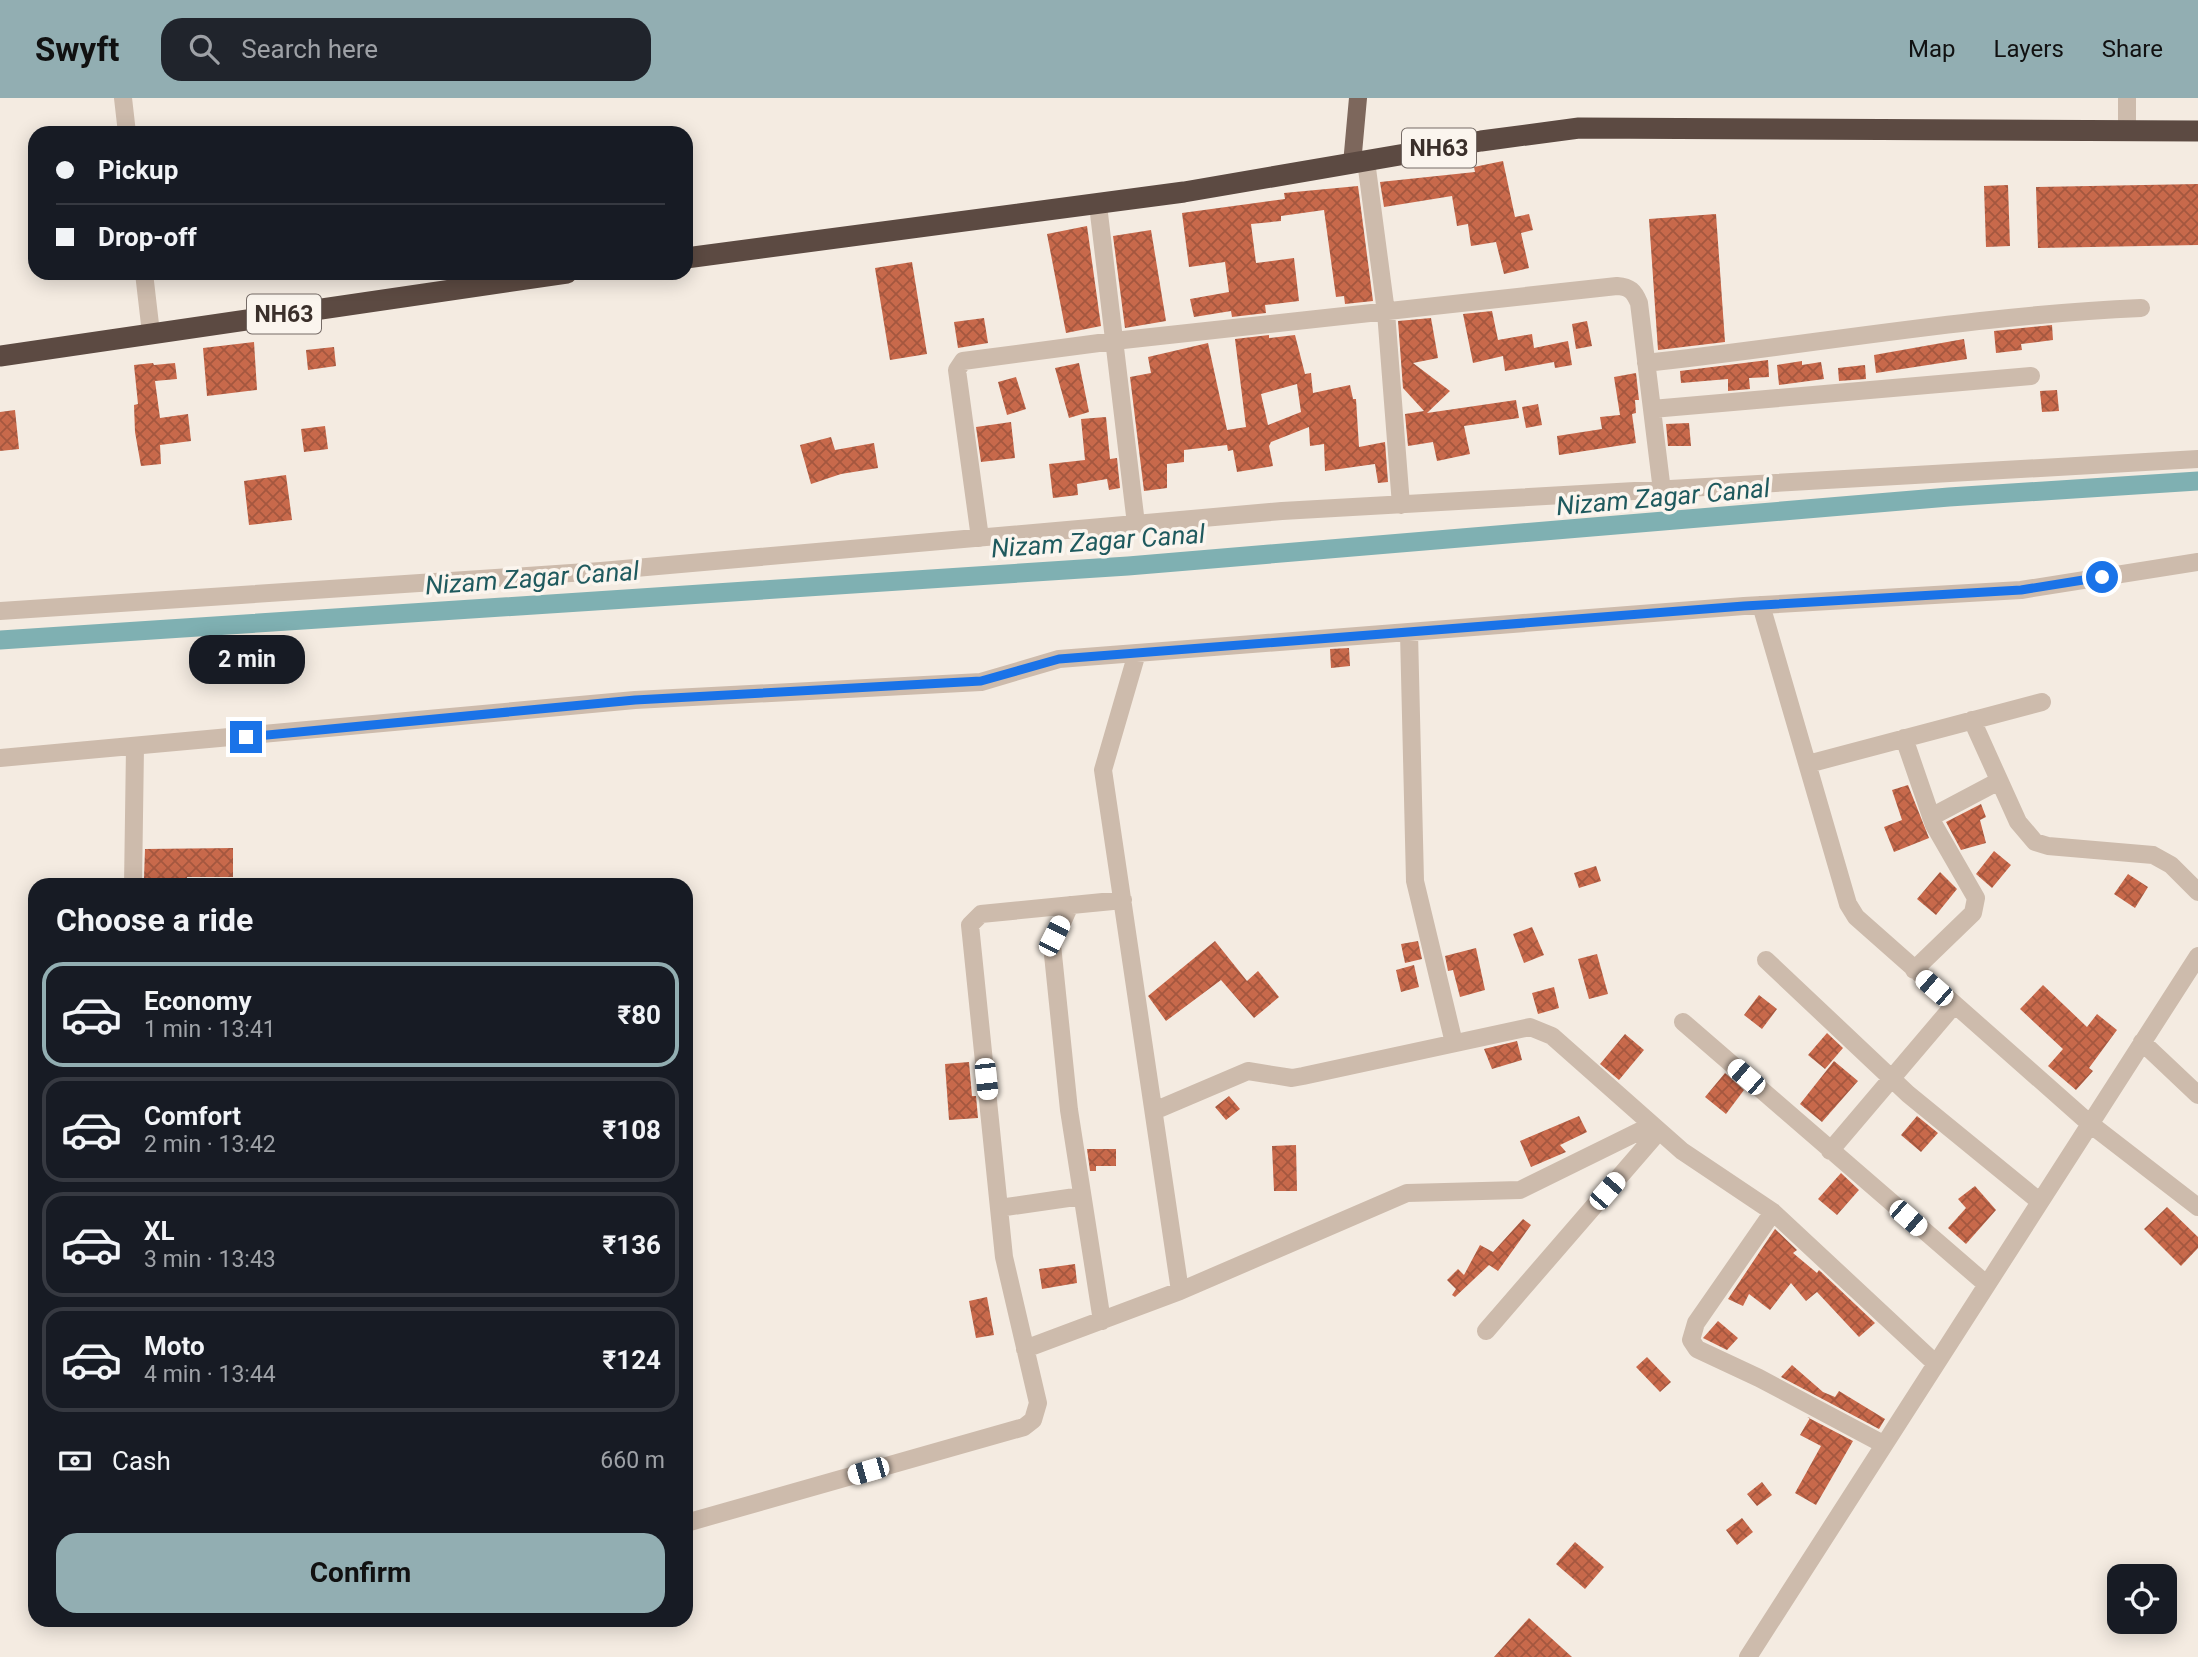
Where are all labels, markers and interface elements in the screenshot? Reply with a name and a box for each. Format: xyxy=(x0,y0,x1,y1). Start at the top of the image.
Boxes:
search box xyxy=(161,18,651,81)
text: Swyft xyxy=(35,30,119,69)
icon: search xyxy=(185,30,223,68)
text: Search here xyxy=(241,34,378,64)
text: Map xyxy=(1908,35,1956,63)
text: Layers xyxy=(1994,35,2064,63)
text: Share xyxy=(2102,35,2163,63)
road number: NH63 xyxy=(1402,129,1476,168)
text: Pickup xyxy=(98,155,178,185)
text: Drop-off xyxy=(98,222,197,252)
road number: NH63 xyxy=(247,294,321,334)
water label: Nizam Zagar Canal xyxy=(1555,473,1772,521)
water label: Nizam Zagar Canal xyxy=(990,518,1207,563)
water label: Nizam Zagar Canal xyxy=(424,555,641,600)
route start xyxy=(2086,561,2118,593)
callout: 2 min xyxy=(188,636,304,684)
text: 2 min xyxy=(218,646,276,673)
route end xyxy=(230,721,262,753)
text: Choose a ride xyxy=(56,901,253,939)
car xyxy=(1036,913,1073,959)
car xyxy=(1912,966,1957,1010)
icon: car xyxy=(60,983,123,1046)
text: Economy xyxy=(144,986,251,1016)
text: ₹80 xyxy=(617,1000,661,1030)
text: 1 min · 13:41 xyxy=(144,1016,276,1043)
car xyxy=(1724,1055,1769,1099)
car xyxy=(974,1057,999,1101)
icon: car xyxy=(60,1098,123,1161)
text: Comfort xyxy=(144,1101,241,1131)
text: ₹108 xyxy=(603,1115,661,1145)
text: 2 min · 13:42 xyxy=(144,1131,276,1158)
car xyxy=(1586,1168,1629,1214)
car xyxy=(1886,1196,1931,1240)
icon: car xyxy=(60,1213,123,1276)
text: XL xyxy=(144,1216,175,1246)
text: ₹136 xyxy=(603,1230,661,1260)
text: 3 min · 13:43 xyxy=(144,1246,276,1273)
icon: car xyxy=(60,1328,123,1391)
text: Moto xyxy=(144,1331,205,1361)
text: ₹124 xyxy=(603,1345,661,1375)
text: 4 min · 13:44 xyxy=(144,1361,276,1388)
icon: cash xyxy=(56,1442,94,1480)
text: Cash xyxy=(112,1446,171,1476)
text: 660 m xyxy=(600,1447,665,1474)
car xyxy=(845,1455,892,1487)
button: Confirm xyxy=(56,1533,665,1613)
map controls xyxy=(2107,1564,2177,1634)
button: locate xyxy=(2107,1564,2177,1634)

